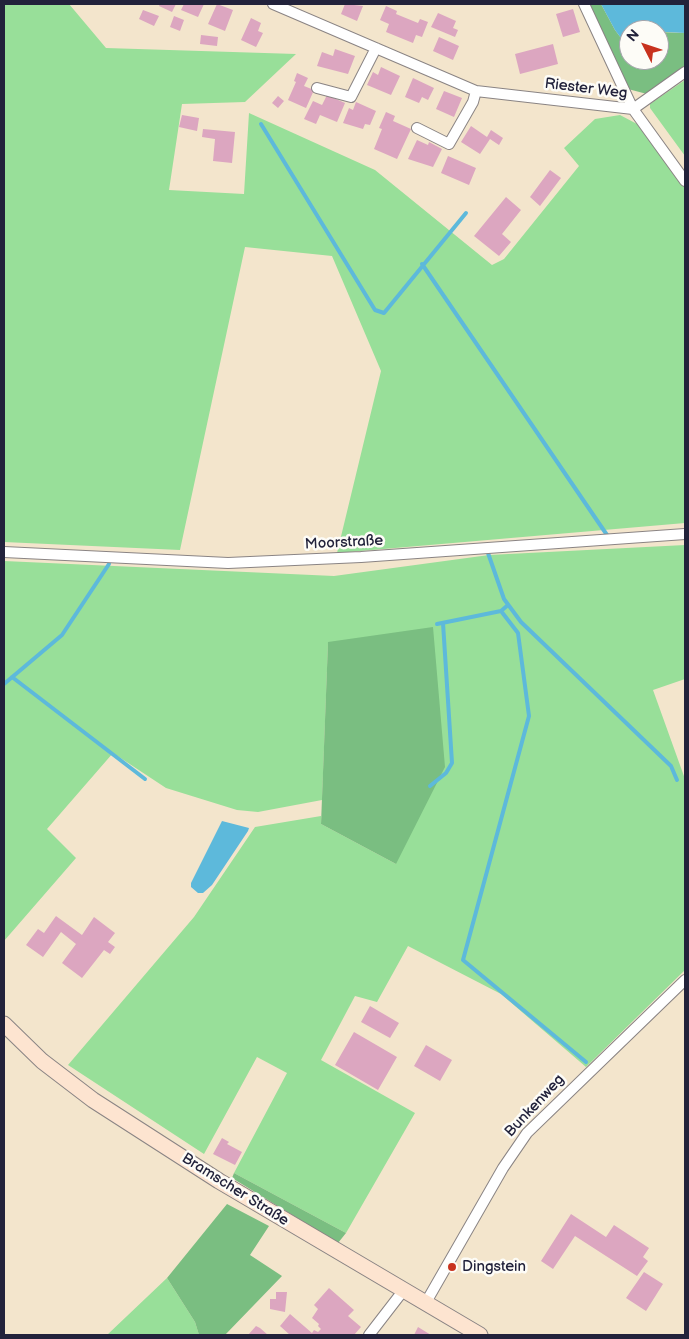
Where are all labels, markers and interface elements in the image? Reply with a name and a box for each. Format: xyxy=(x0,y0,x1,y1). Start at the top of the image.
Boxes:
north arrow xyxy=(619,20,669,70)
text: N xyxy=(623,26,643,45)
street label: Riester Weg xyxy=(544,75,628,103)
street label: Moorstraße xyxy=(304,532,384,554)
street label: Bunkenweg xyxy=(502,1071,568,1141)
street label: Bramscher Straße xyxy=(178,1150,292,1230)
place label: Dingstein xyxy=(462,1258,526,1276)
marker: Dingstein xyxy=(446,1261,458,1273)

